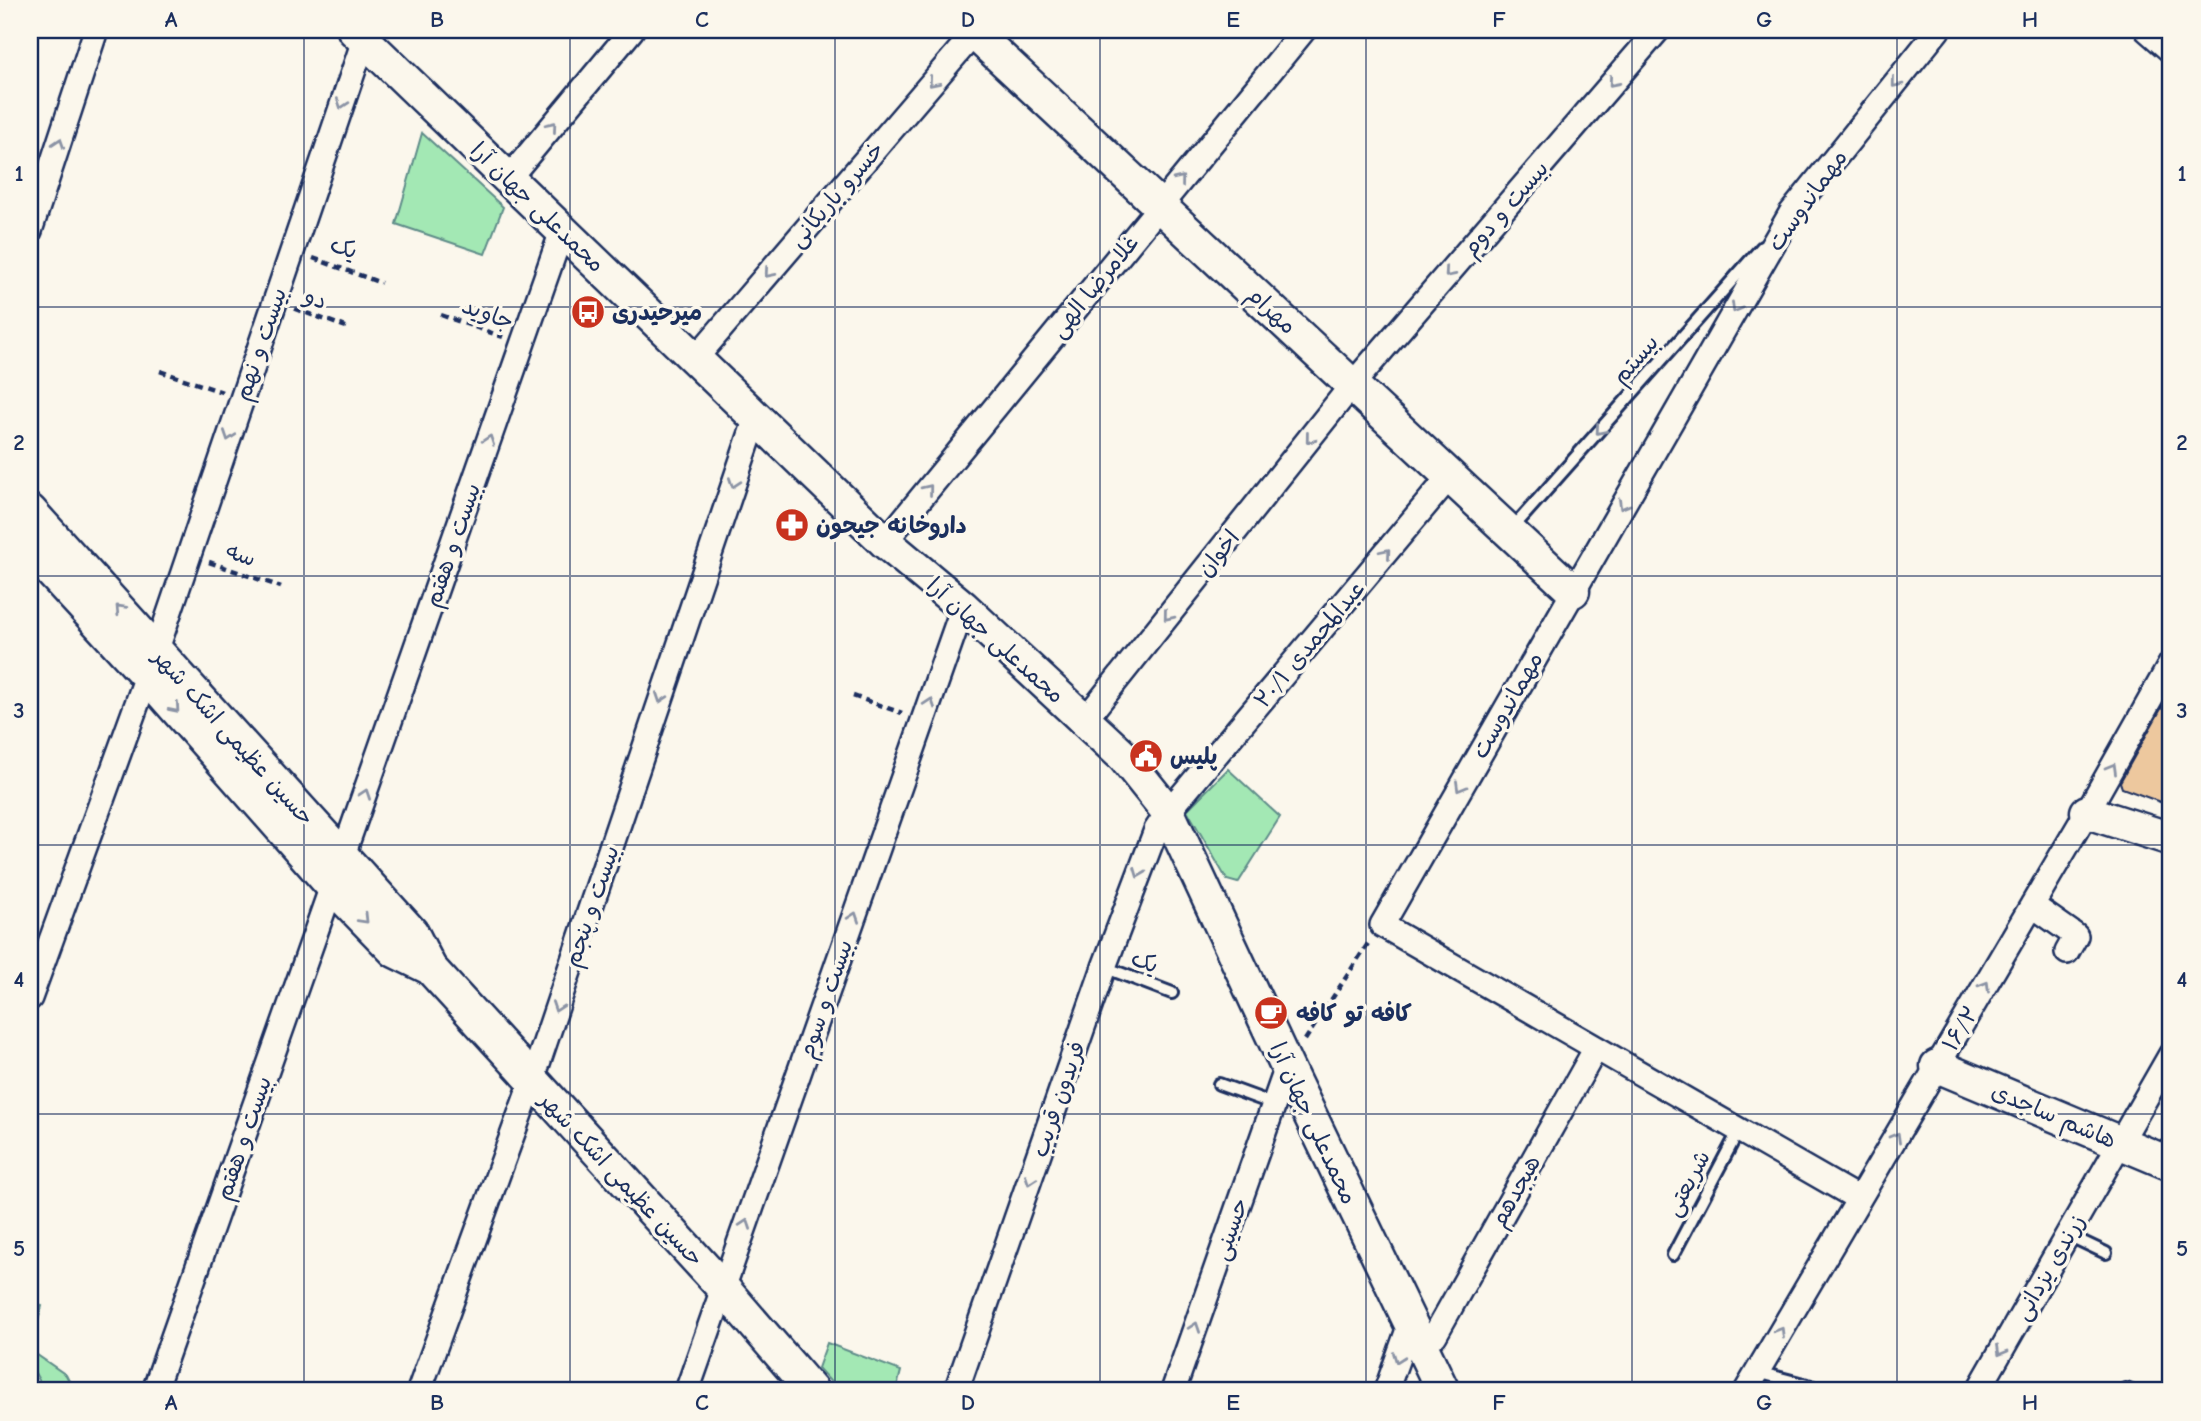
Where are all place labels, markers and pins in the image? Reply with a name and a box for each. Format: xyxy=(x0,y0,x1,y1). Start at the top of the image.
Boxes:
bus stop icon: میرحیدری xyxy=(569,293,607,331)
place label: میرحیدری xyxy=(612,299,702,326)
pharmacy icon: داروخانه جیحون xyxy=(773,506,811,544)
place label: داروخانه جیحون xyxy=(816,512,967,541)
public building icon: پلیس xyxy=(1127,737,1165,775)
place label: پلیس xyxy=(1170,743,1218,771)
cafe icon: کافه تو کافه xyxy=(1252,994,1290,1032)
place label: کافه تو کافه xyxy=(1296,1000,1413,1028)

